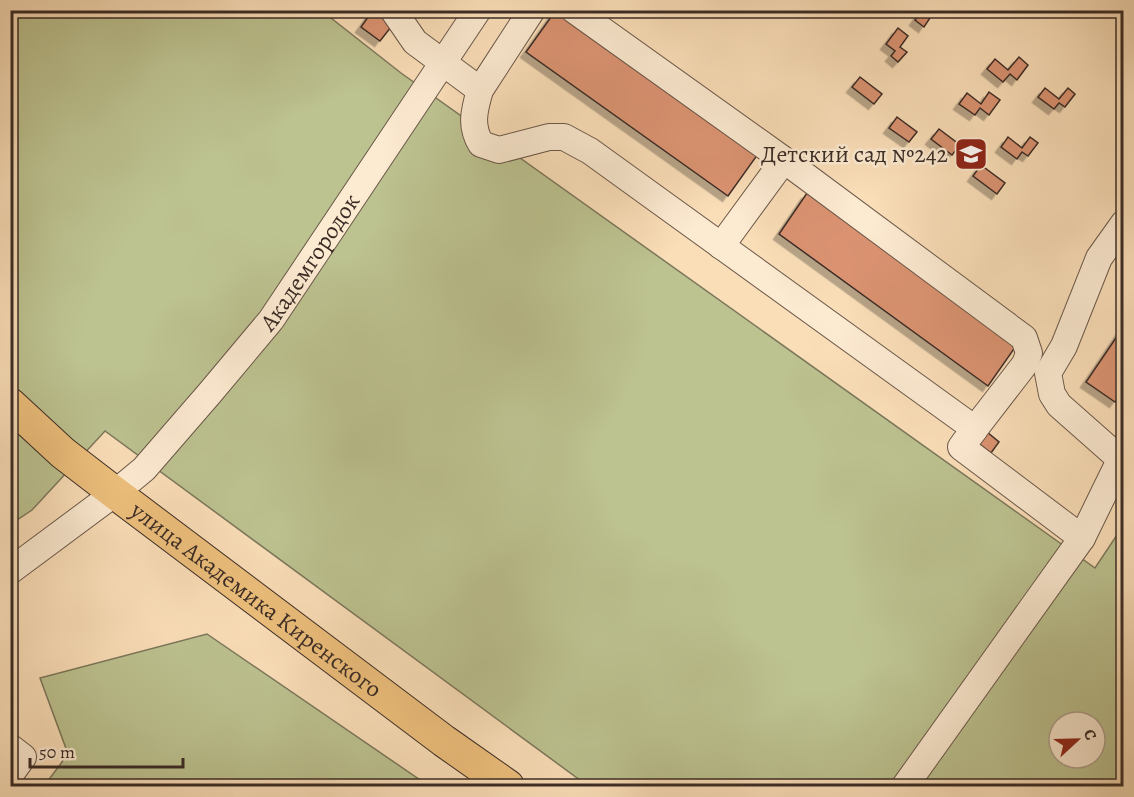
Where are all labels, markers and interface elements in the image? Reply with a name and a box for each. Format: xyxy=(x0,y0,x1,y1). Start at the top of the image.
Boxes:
school or university icon: Детский сад №242 xyxy=(953,136,989,172)
place label: Детский сад №242 xyxy=(761,138,948,170)
street label: Академгородок xyxy=(252,187,367,338)
street label: улица Академика Киренского xyxy=(123,494,389,705)
north arrow xyxy=(1047,710,1107,770)
text: С xyxy=(1078,726,1102,744)
scale bar xyxy=(30,731,183,769)
text: 50 m xyxy=(39,740,75,764)

